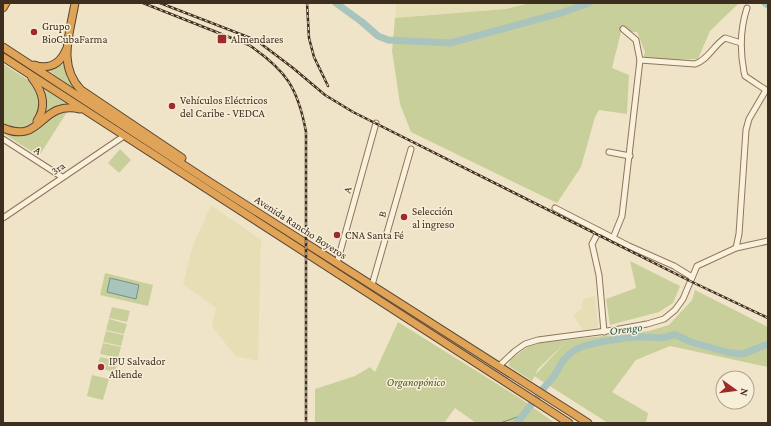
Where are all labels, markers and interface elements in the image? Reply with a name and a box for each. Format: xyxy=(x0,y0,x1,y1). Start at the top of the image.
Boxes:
place label: Grupo BioCubaFarma xyxy=(42,20,107,45)
marker: Grupo BioCubaFarma xyxy=(29,27,39,37)
marker: Almendares xyxy=(216,33,228,45)
place label: Almendares xyxy=(231,33,283,45)
place label: Vehículos Eléctricos del Caribe - VEDCA xyxy=(180,94,268,119)
marker: Vehículos Eléctricos del Caribe - VEDCA xyxy=(167,101,177,111)
street label: A xyxy=(32,143,45,157)
street label: 3ra xyxy=(49,159,67,177)
street label: A xyxy=(340,185,354,195)
street label: Avenida Rancho Boyeros xyxy=(252,193,349,262)
place label: Selección al ingreso xyxy=(412,205,455,231)
street label: B xyxy=(375,209,389,219)
marker: Selección al ingreso xyxy=(399,212,409,222)
place label: CNA Santa Fé xyxy=(345,229,404,241)
marker: CNA Santa Fé xyxy=(332,230,342,240)
water label: Orengo xyxy=(609,320,643,338)
place label: IPU Salvador Allende xyxy=(109,355,166,380)
marker: IPU Salvador Allende xyxy=(96,362,106,372)
north arrow xyxy=(715,370,755,410)
park label: Organopónico xyxy=(387,376,445,389)
text: N xyxy=(738,387,751,398)

